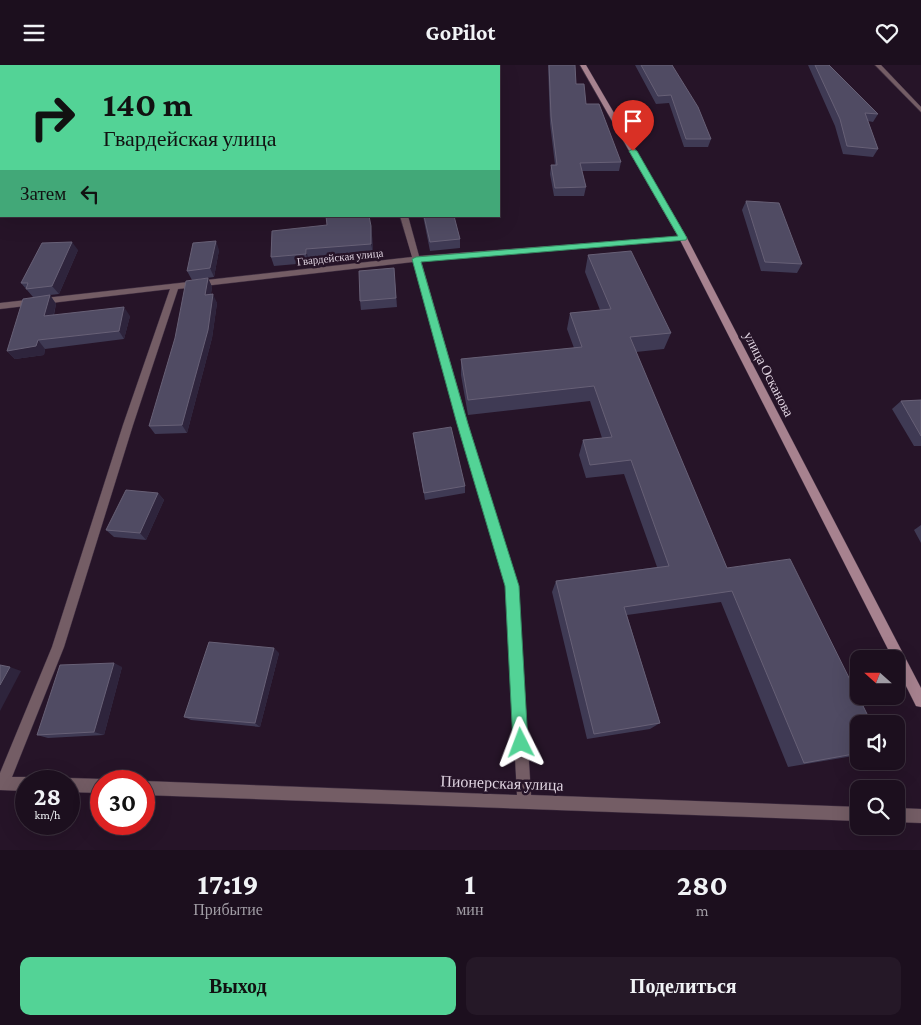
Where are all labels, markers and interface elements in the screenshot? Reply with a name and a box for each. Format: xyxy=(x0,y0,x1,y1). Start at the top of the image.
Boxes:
icon: menu xyxy=(20,19,48,47)
icon: heart xyxy=(873,19,901,47)
text: GoPilot xyxy=(426,20,496,45)
icon: right xyxy=(20,85,85,150)
text: 140 m xyxy=(103,85,193,124)
pin xyxy=(612,100,654,151)
icon: arrive xyxy=(619,107,647,135)
text: Гвардейская улица xyxy=(103,126,277,151)
icon: left xyxy=(76,180,104,208)
text: Затем xyxy=(20,183,66,204)
street label: Гвардейская улица xyxy=(296,246,384,268)
street label: улица Осканова xyxy=(741,329,798,420)
north arrow xyxy=(850,650,905,705)
map controls xyxy=(850,650,905,835)
button: sound xyxy=(850,715,905,770)
position arrow xyxy=(494,716,546,768)
speed limit sign: 30 xyxy=(90,770,155,835)
street label: Пионерская улица xyxy=(440,772,564,795)
button: search xyxy=(850,780,905,835)
text: 28 xyxy=(34,783,61,810)
text: km/h xyxy=(35,808,60,822)
text: 17:19 xyxy=(198,867,259,900)
text: 1 xyxy=(464,867,475,900)
text: 280 xyxy=(677,868,728,901)
text: Прибытие xyxy=(193,901,263,918)
text: мин xyxy=(456,901,483,918)
text: m xyxy=(696,902,709,919)
button: Выход xyxy=(20,957,456,1015)
button: Поделиться xyxy=(466,957,901,1015)

